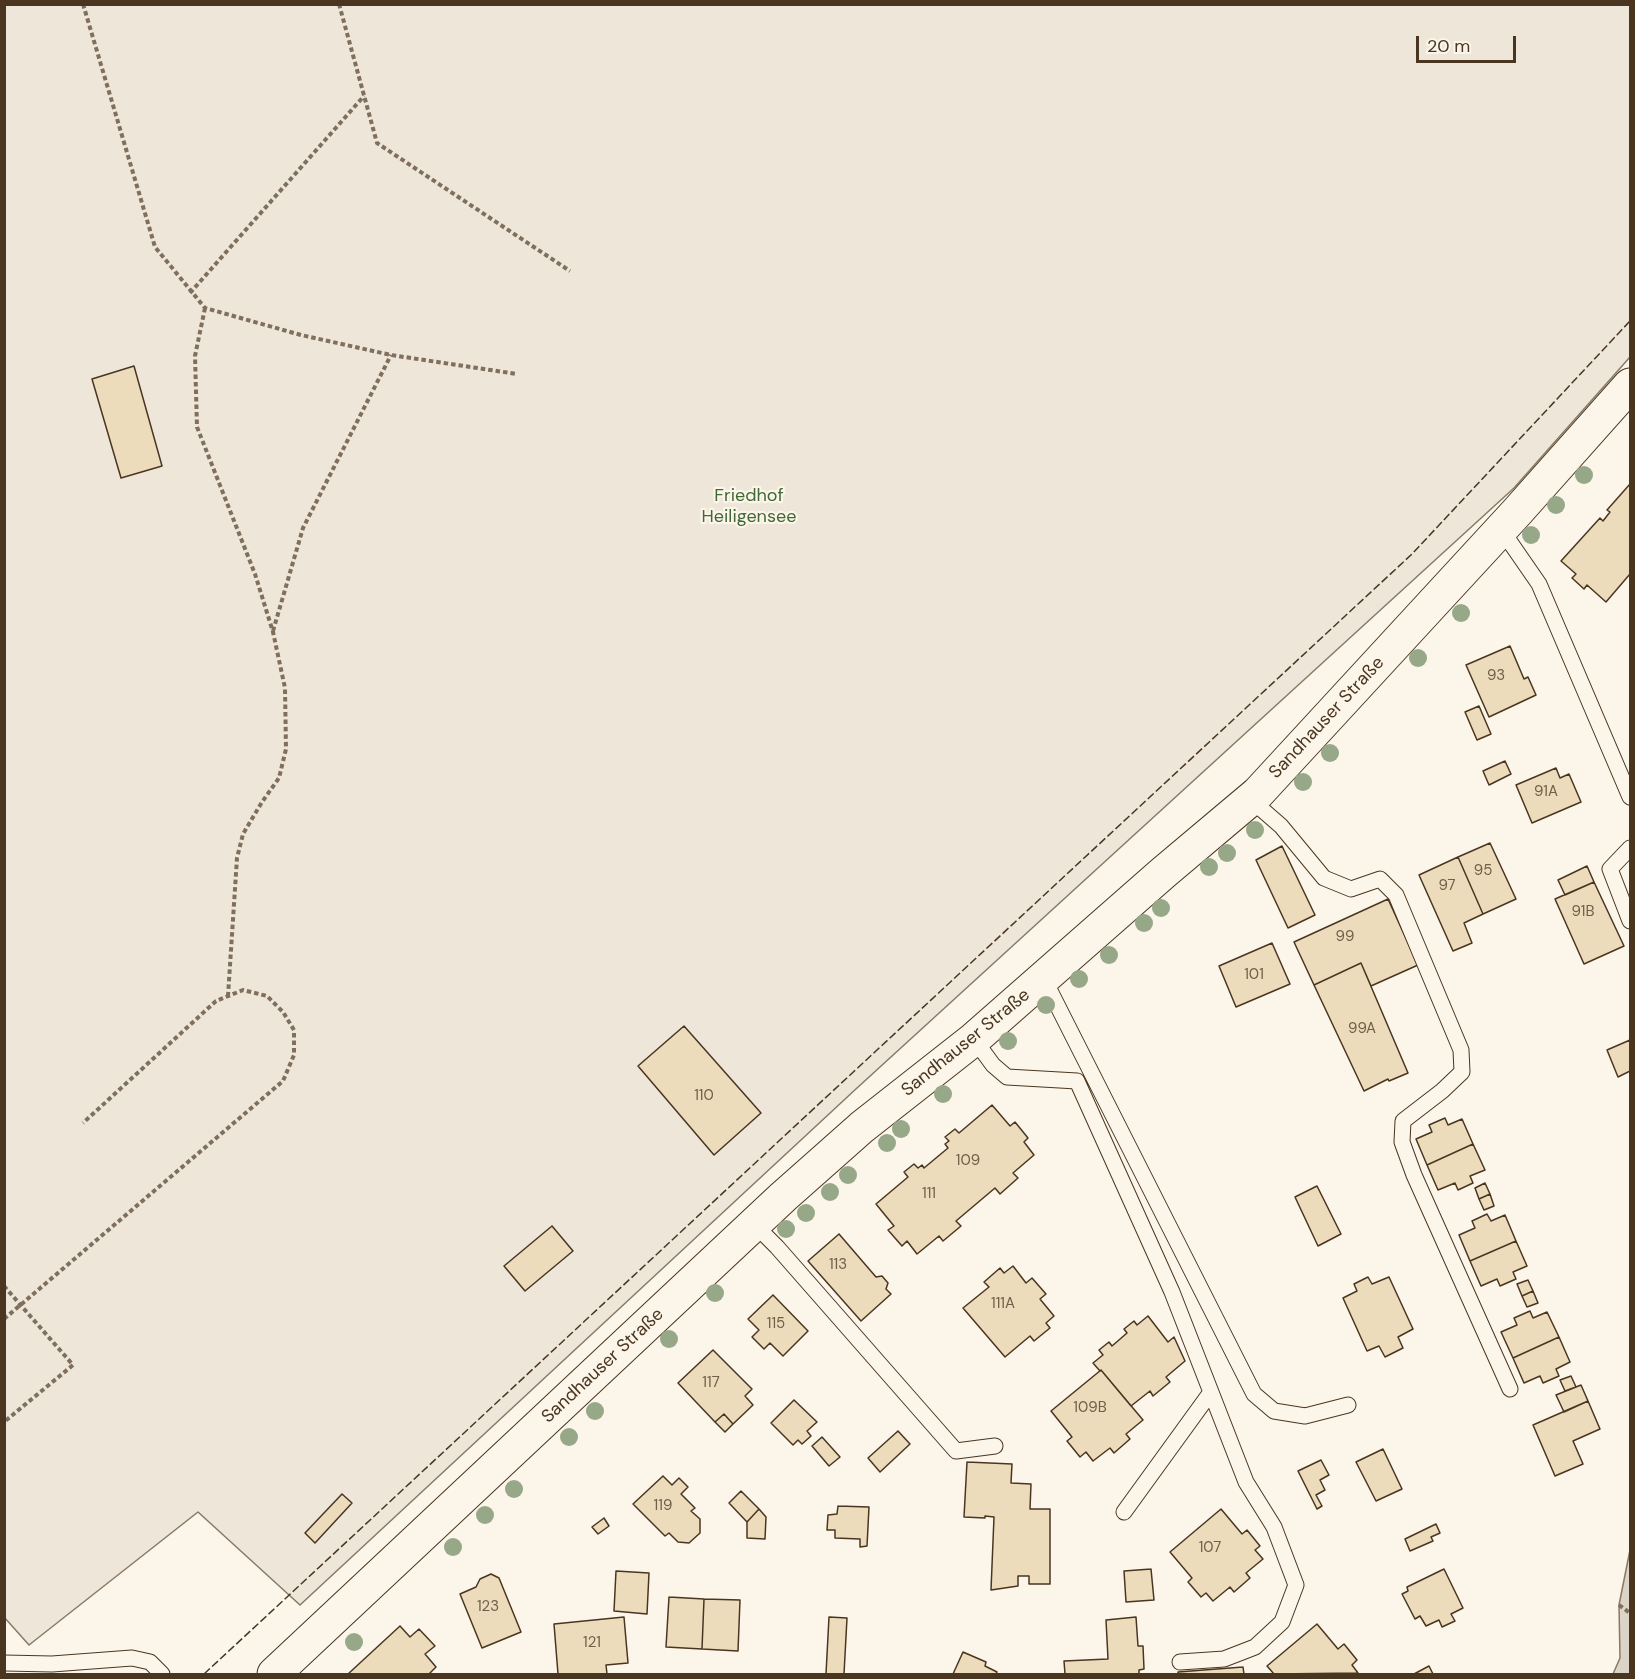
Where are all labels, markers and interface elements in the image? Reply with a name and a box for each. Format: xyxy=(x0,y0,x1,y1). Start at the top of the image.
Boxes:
scale bar xyxy=(1419,24,1520,62)
text: 20 m xyxy=(1427,34,1470,58)
park label: Friedhof Heiligensee xyxy=(702,485,796,528)
street label: Sandhauser Straße xyxy=(1265,653,1389,783)
house number: 93 xyxy=(1487,667,1505,685)
house number: 91A xyxy=(1534,783,1558,801)
house number: 95 xyxy=(1474,862,1492,880)
house number: 97 xyxy=(1438,877,1456,895)
house number: 91B xyxy=(1572,903,1594,921)
house number: 99 xyxy=(1336,928,1354,946)
house number: 101 xyxy=(1244,966,1264,984)
street label: Sandhauser Straße xyxy=(897,985,1035,1101)
house number: 99A xyxy=(1348,1020,1376,1038)
house number: 110 xyxy=(694,1087,714,1105)
house number: 109 xyxy=(956,1152,980,1170)
house number: 111 xyxy=(922,1185,936,1203)
house number: 113 xyxy=(829,1256,847,1274)
house number: 111A xyxy=(991,1295,1015,1313)
street label: Sandhauser Straße xyxy=(538,1304,668,1428)
house number: 115 xyxy=(767,1315,785,1333)
house number: 117 xyxy=(702,1374,720,1392)
house number: 109B xyxy=(1073,1399,1107,1417)
house number: 119 xyxy=(654,1497,672,1515)
house number: 107 xyxy=(1199,1539,1221,1557)
house number: 123 xyxy=(477,1598,499,1616)
house number: 121 xyxy=(583,1634,601,1652)

